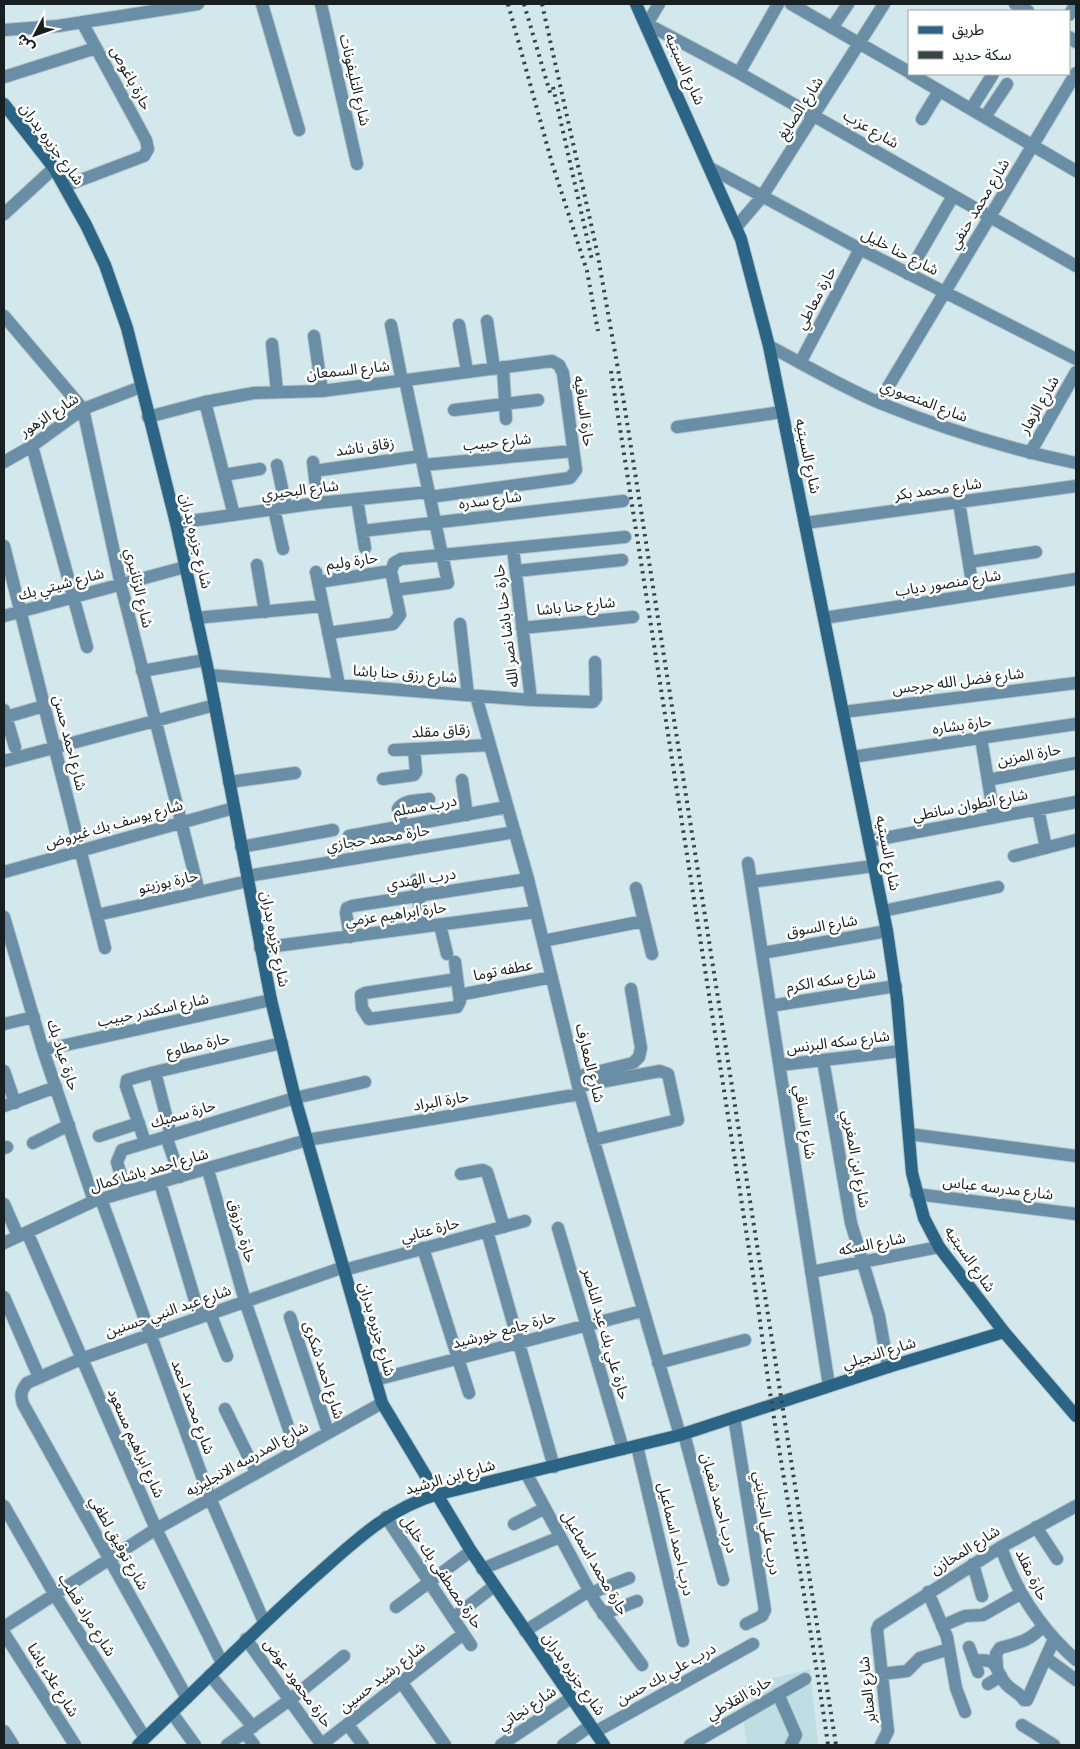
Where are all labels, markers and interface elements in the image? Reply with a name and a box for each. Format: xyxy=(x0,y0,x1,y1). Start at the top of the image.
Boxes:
north arrow xyxy=(10,10,60,60)
legend xyxy=(908,10,1070,75)
text: طريق xyxy=(952,21,984,40)
street label: شارع السبتيه xyxy=(658,30,709,109)
text: ش xyxy=(13,31,38,56)
street label: شارع التليفونات xyxy=(333,32,374,129)
street label: حارة باغوص xyxy=(107,43,156,113)
text: سكة حديد xyxy=(952,46,1012,63)
street label: شارع الصايغ xyxy=(773,73,830,144)
street label: شارع جزيره بدران xyxy=(14,99,88,191)
street label: شارع عزب xyxy=(839,106,902,155)
street label: شارع محمد حنفي xyxy=(945,155,1016,254)
street label: شارع حنا خليل xyxy=(857,225,942,282)
street label: حارة معاطي xyxy=(792,263,842,334)
street label: شارع السمعان xyxy=(305,357,391,386)
street label: شارع الزهار xyxy=(1015,373,1066,440)
street label: حارة الساقيه xyxy=(570,374,598,448)
street label: شارع المنصوري xyxy=(877,376,970,429)
street label: شارع الزهور xyxy=(15,389,84,444)
street label: شارع السبتيه xyxy=(788,417,825,496)
street label: شارع حبيب xyxy=(462,429,533,458)
street label: زقاق ناشد xyxy=(334,434,396,460)
street label: شارع محمد بكر xyxy=(892,474,983,507)
street label: شارع البحيري xyxy=(260,476,340,507)
street label: شارع سدره xyxy=(457,487,523,516)
street label: شارع جزيره بدران xyxy=(173,492,216,591)
street label: شارع الزنانيري xyxy=(118,547,157,630)
street label: حارة وليم xyxy=(325,548,380,576)
street label: حارة حنا باشا نصر الله xyxy=(489,563,523,689)
street label: شارع شيتي بك xyxy=(16,564,107,607)
street label: شارع منصور دياب xyxy=(894,566,1003,603)
street label: شارع حنا باشا xyxy=(536,593,617,622)
street label: شارع رزق حنا باشا xyxy=(352,661,458,690)
street label: شارع فضل الله جرجس xyxy=(891,664,1026,701)
street label: شارع احمد حسن xyxy=(47,693,91,794)
street label: حارة بشاره xyxy=(931,712,993,738)
street label: زقاق مقلد xyxy=(411,720,471,742)
street label: حارة المزين xyxy=(996,740,1063,770)
street label: شارع انطوان سانطي xyxy=(911,785,1030,828)
street label: درب مسلم xyxy=(392,792,459,822)
street label: شارع يوسف بك غيروض xyxy=(43,796,186,855)
street label: شارع السبتيه xyxy=(869,814,904,893)
street label: حارة محمد حجازي xyxy=(325,821,432,858)
street label: درب الهندي xyxy=(385,865,458,896)
street label: حارة بوزيتو xyxy=(136,866,200,898)
street label: شارع جزيره بدران xyxy=(254,890,293,989)
street label: حارة ابراهيم عزمي xyxy=(344,898,448,932)
street label: شارع السوق xyxy=(785,911,860,944)
street label: عطفه توما xyxy=(472,955,535,985)
street label: شارع سكه الكرم xyxy=(785,964,878,999)
street label: شارع اسكندر حبيب xyxy=(96,989,211,1034)
street label: حارة عياد بك xyxy=(43,1017,83,1093)
street label: شارع المعارف xyxy=(569,1022,609,1105)
street label: شارع سكه البرنس xyxy=(785,1027,891,1060)
street label: حارة مطاوع xyxy=(164,1029,232,1064)
street label: شارع الساقي xyxy=(787,1084,820,1161)
street label: حارة البراد xyxy=(412,1087,471,1115)
street label: حارة سمبك xyxy=(148,1096,218,1132)
street label: شارع ابن المغربي xyxy=(836,1109,874,1210)
street label: شارع احمد باشا كمال xyxy=(88,1144,212,1198)
street label: شارع مدرسه عباس xyxy=(941,1172,1055,1207)
street label: حارة مرزوق xyxy=(224,1197,260,1265)
street label: حارة عتابي xyxy=(399,1213,462,1249)
street label: شارع السبتيه xyxy=(938,1222,999,1297)
street label: شارع السكه xyxy=(837,1229,908,1262)
street label: حارة علي بك عبد الناصر xyxy=(576,1265,633,1403)
street label: شارع جزيره بدران xyxy=(352,1280,399,1379)
street label: شارع عبد النبي حسنين xyxy=(103,1281,235,1344)
street label: حارة جامع خورشيد xyxy=(450,1307,559,1355)
street label: شارع احمد شكرى xyxy=(297,1319,348,1422)
street label: شارع النجيلي xyxy=(840,1333,919,1376)
street label: شارع محمد احمد xyxy=(165,1357,219,1458)
street label: شارع ابراهيم مسعود xyxy=(101,1385,168,1502)
street label: شارع المدرسه الانجليزيه xyxy=(182,1418,313,1503)
street label: درب احمد شعبان xyxy=(697,1451,741,1555)
street label: شارع ابن الرشيد xyxy=(403,1455,498,1501)
street label: درب علي الجنايني xyxy=(747,1470,784,1577)
street label: درب احمد اسماعيل xyxy=(654,1480,698,1598)
street label: شارع توفيق لطفي xyxy=(83,1493,152,1595)
street label: حارة محمد اسماعيل xyxy=(558,1508,632,1619)
street label: حارة مصطفى بك خليل xyxy=(397,1512,487,1632)
street label: شارع المخازن xyxy=(927,1521,1005,1581)
street label: حارة مقلد xyxy=(1012,1546,1052,1604)
street label: شارع مراد قطب xyxy=(52,1570,120,1661)
street label: شارع جزيره بدران xyxy=(536,1629,609,1721)
street label: حارة محمود عوض xyxy=(260,1635,336,1731)
street label: شارع رشيد حسين xyxy=(335,1638,431,1719)
street label: درب علي بك حسن xyxy=(613,1639,720,1711)
street label: شارع علاء باشا xyxy=(21,1640,83,1722)
street label: شارع العنابر xyxy=(855,1655,883,1725)
street label: حارة القلاطي xyxy=(703,1672,776,1726)
street label: شارع نجاتي xyxy=(495,1682,561,1736)

